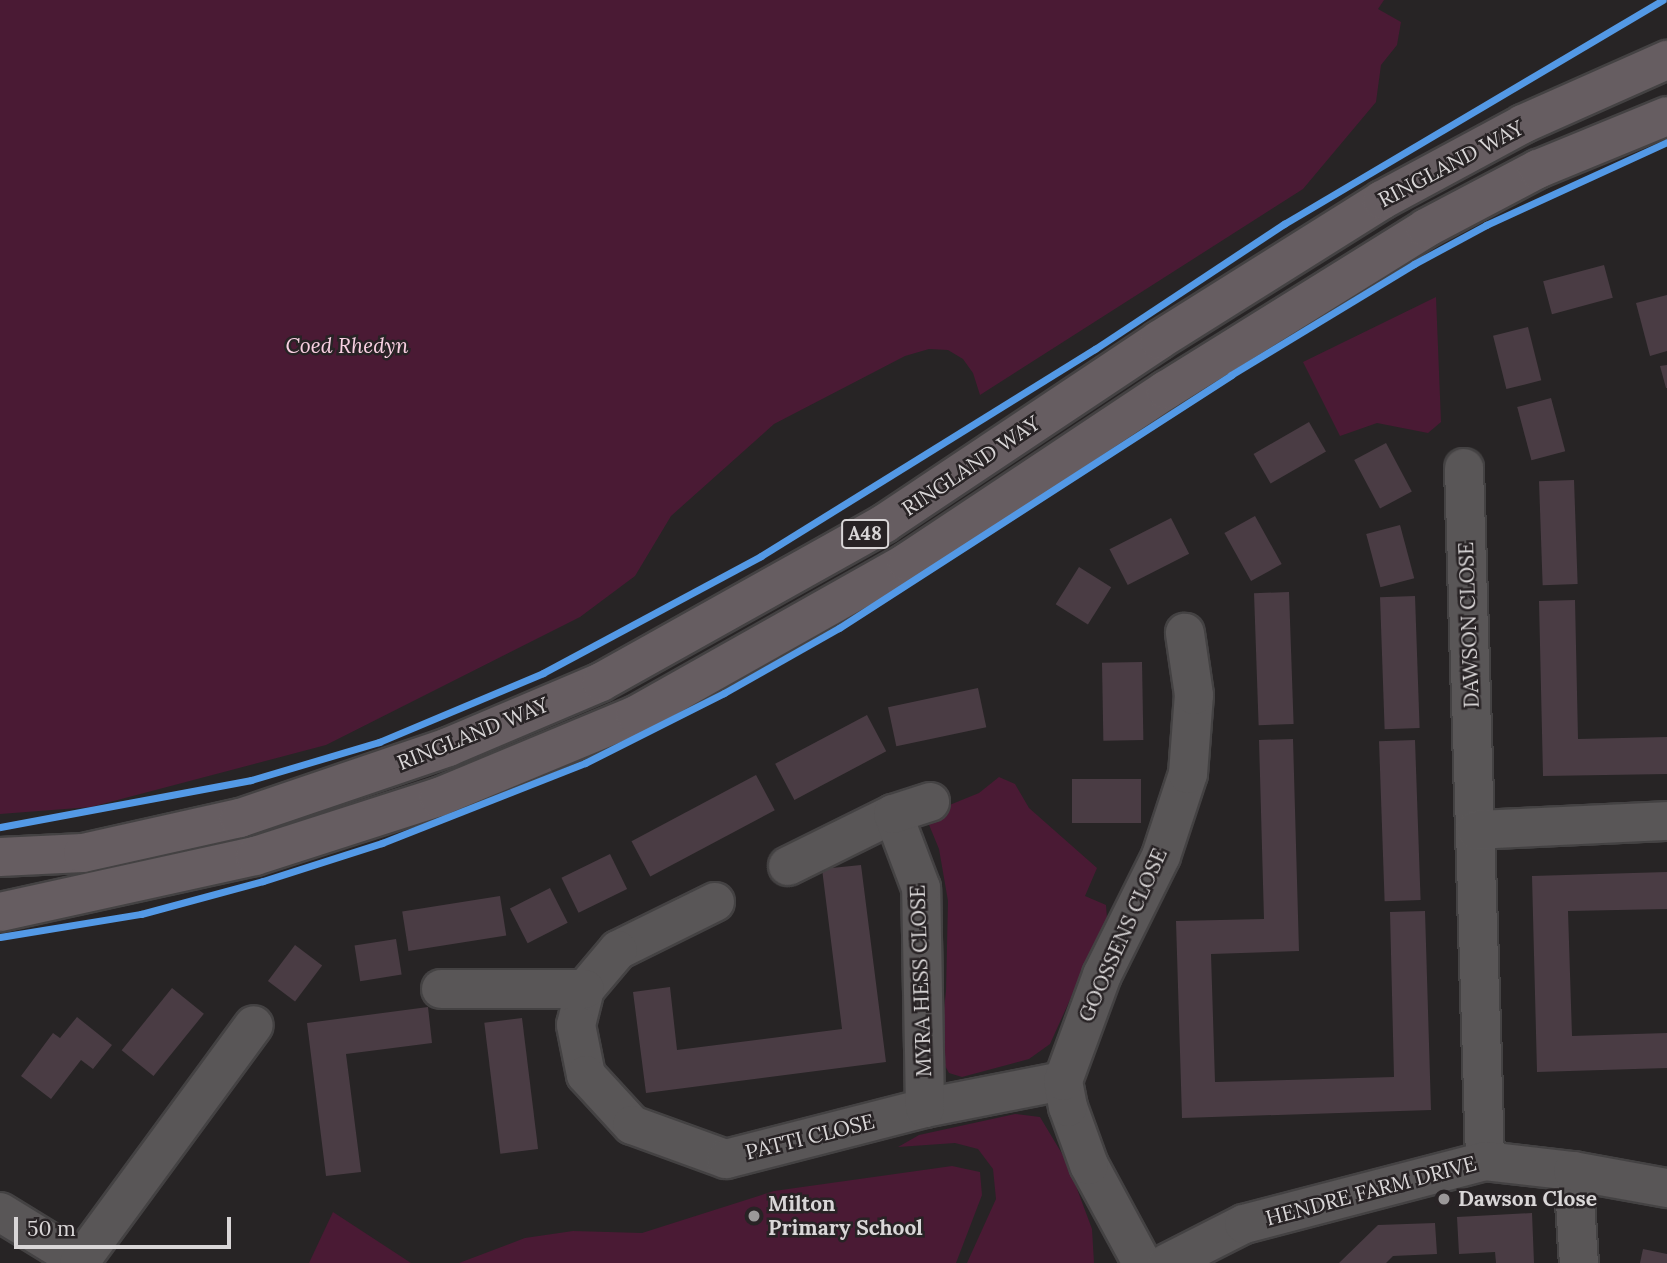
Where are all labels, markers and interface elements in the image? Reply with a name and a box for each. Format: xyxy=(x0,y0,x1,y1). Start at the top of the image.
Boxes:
street label: RINGLAND WAY xyxy=(1374,115,1528,213)
park label: Coed Rhedyn xyxy=(285,333,409,359)
street label: RINGLAND WAY xyxy=(897,411,1045,521)
road number: A48 xyxy=(840,519,890,550)
street label: DAWSON CLOSE xyxy=(1454,541,1484,709)
street label: RINGLAND WAY xyxy=(394,692,552,776)
street label: GOOSSENS CLOSE xyxy=(1073,844,1173,1026)
street label: MYRA HESS CLOSE xyxy=(905,885,937,1077)
street label: PATTI CLOSE xyxy=(743,1109,877,1165)
street label: HENDRE FARM DRIVE xyxy=(1263,1151,1479,1231)
place label: Dawson Close xyxy=(1458,1186,1597,1212)
place label: Milton Primary School xyxy=(768,1191,923,1241)
marker: Dawson Close xyxy=(1436,1191,1452,1207)
scale bar xyxy=(18,1204,234,1248)
marker: Milton Primary School xyxy=(746,1208,762,1224)
text: 50 m xyxy=(27,1215,76,1242)

